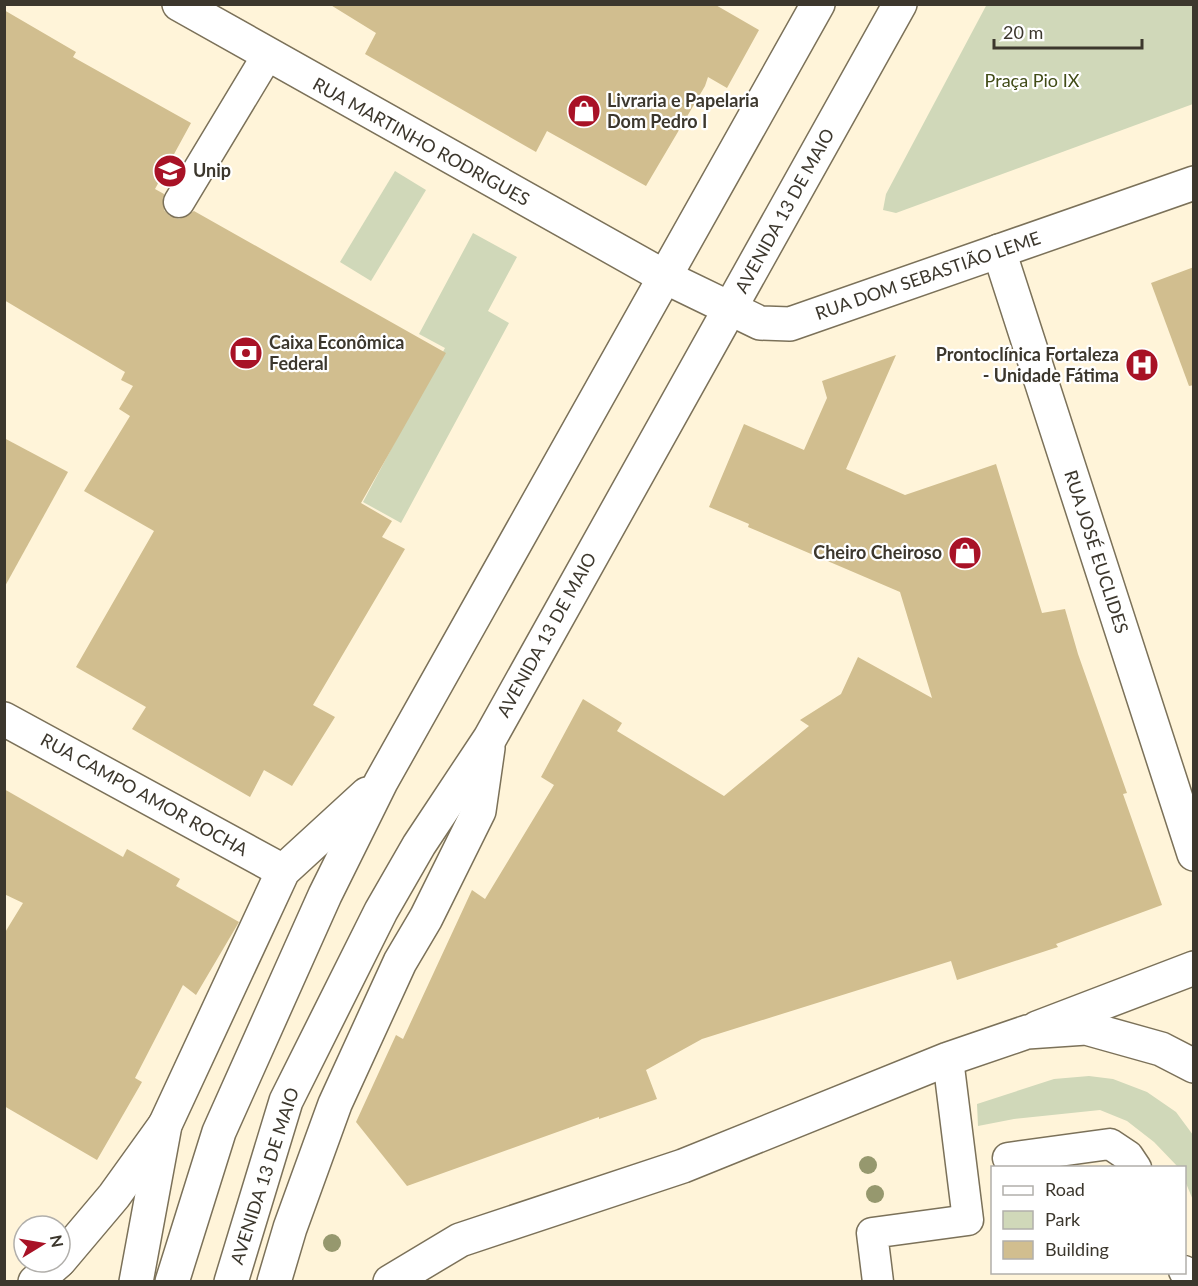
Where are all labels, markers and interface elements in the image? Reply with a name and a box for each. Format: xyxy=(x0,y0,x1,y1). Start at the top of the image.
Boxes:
scale bar xyxy=(994,12,1142,50)
text: 20 m xyxy=(1003,21,1043,43)
park label: Praça Pio IX xyxy=(985,69,1080,91)
street label: RUA MARTINHO RODRIGUES xyxy=(309,72,534,210)
place label: Livraria e Papelaria Dom Pedro I xyxy=(607,89,759,132)
shop icon: Livraria e Papelaria Dom Pedro I xyxy=(566,93,602,129)
street label: AVENIDA 13 DE MAIO xyxy=(730,124,839,297)
school or university icon: Unip xyxy=(152,153,188,189)
place label: Unip xyxy=(193,159,231,181)
street label: RUA DOM SEBASTIÃO LEME xyxy=(812,226,1043,324)
place label: Caixa Econômica Federal xyxy=(269,331,404,374)
bank icon: Caixa Econômica Federal xyxy=(228,335,264,371)
place label: Prontoclínica Fortaleza - Unidade Fátima xyxy=(936,343,1119,386)
hospital icon: Prontoclínica Fortaleza - Unidade Fátima xyxy=(1124,347,1160,383)
street label: RUA JOSÉ EUCLIDES xyxy=(1060,467,1134,636)
shop icon: Cheiro Cheiroso xyxy=(947,535,983,571)
place label: Cheiro Cheiroso xyxy=(813,541,942,563)
street label: AVENIDA 13 DE MAIO xyxy=(492,548,601,721)
street label: RUA CAMPO AMOR ROCHA xyxy=(37,728,253,861)
street label: AVENIDA 13 DE MAIO xyxy=(225,1084,303,1267)
legend xyxy=(991,1166,1186,1274)
text: Road xyxy=(1045,1178,1085,1200)
text: Park xyxy=(1045,1208,1081,1230)
north arrow xyxy=(12,1214,72,1274)
text: N xyxy=(47,1233,68,1249)
text: Building xyxy=(1045,1238,1109,1260)

